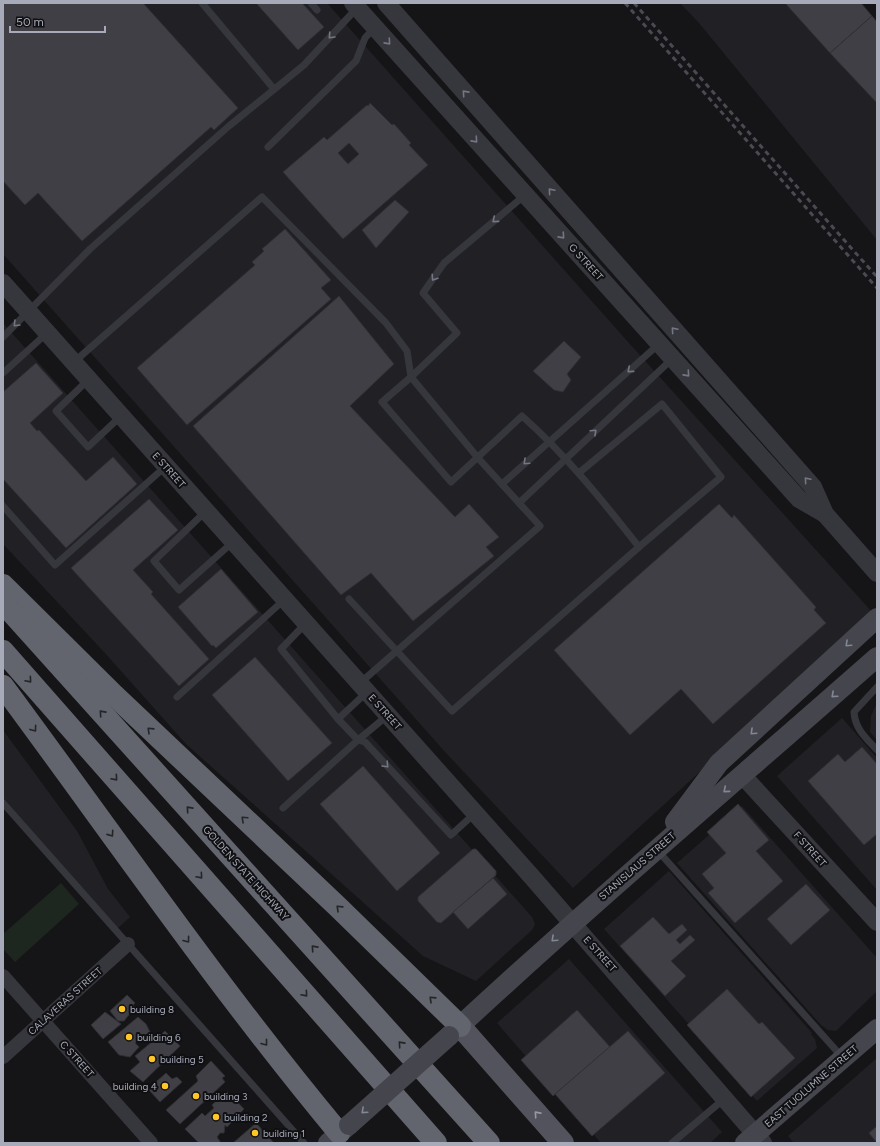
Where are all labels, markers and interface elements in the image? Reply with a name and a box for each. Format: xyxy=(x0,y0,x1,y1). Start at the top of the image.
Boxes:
scale bar xyxy=(10,8,105,34)
text: 50 m xyxy=(16,15,44,29)
one-way arrow xyxy=(328,31,335,39)
one-way arrow xyxy=(384,38,391,45)
one-way arrow xyxy=(463,90,470,98)
one-way arrow xyxy=(470,135,477,142)
one-way arrow xyxy=(549,188,556,195)
one-way arrow xyxy=(493,216,500,223)
one-way arrow xyxy=(557,231,565,239)
street label: G STREET xyxy=(566,241,606,284)
one-way arrow xyxy=(431,274,439,281)
one-way arrow xyxy=(13,319,21,327)
one-way arrow xyxy=(672,327,679,335)
one-way arrow xyxy=(627,365,635,372)
one-way arrow xyxy=(682,369,689,377)
one-way arrow xyxy=(590,430,597,437)
street label: E STREET xyxy=(150,449,189,491)
one-way arrow xyxy=(523,457,531,465)
one-way arrow xyxy=(804,477,811,485)
one-way arrow xyxy=(845,640,853,647)
one-way arrow xyxy=(24,676,31,683)
one-way arrow xyxy=(831,690,839,697)
street label: E STREET xyxy=(366,691,405,733)
one-way arrow xyxy=(100,710,107,718)
one-way arrow xyxy=(29,725,37,732)
one-way arrow xyxy=(147,727,155,735)
one-way arrow xyxy=(750,728,757,735)
one-way arrow xyxy=(382,760,389,768)
one-way arrow xyxy=(110,773,117,781)
one-way arrow xyxy=(724,785,731,792)
one-way arrow xyxy=(187,807,194,814)
one-way arrow xyxy=(241,816,249,824)
street label: GOLDEN STATE HIGHWAY xyxy=(200,823,292,923)
street label: STANISLAUS STREET xyxy=(596,829,678,903)
street label: F STREET xyxy=(791,829,830,870)
one-way arrow xyxy=(106,830,113,837)
one-way arrow xyxy=(196,871,203,878)
one-way arrow xyxy=(336,905,344,913)
street label: E STREET xyxy=(581,933,620,975)
one-way arrow xyxy=(182,935,189,942)
one-way arrow xyxy=(551,935,559,942)
one-way arrow xyxy=(312,945,319,952)
street label: CALAVERAS STREET xyxy=(25,964,105,1038)
one-way arrow xyxy=(300,990,307,997)
one-way arrow xyxy=(429,996,437,1004)
place label: building 8 xyxy=(130,1003,174,1016)
marker: building 8 xyxy=(117,1004,127,1014)
place label: building 6 xyxy=(137,1031,181,1044)
marker: building 6 xyxy=(124,1032,134,1042)
street label: C STREET xyxy=(57,1038,97,1080)
one-way arrow xyxy=(261,1039,268,1046)
one-way arrow xyxy=(398,1041,406,1049)
street label: EAST TUOLUMNE STREET xyxy=(762,1042,861,1130)
place label: building 5 xyxy=(160,1053,204,1066)
marker: building 5 xyxy=(147,1054,157,1064)
place label: building 4 xyxy=(113,1080,157,1093)
marker: building 4 xyxy=(160,1081,170,1091)
place label: building 3 xyxy=(204,1090,248,1103)
marker: building 3 xyxy=(191,1091,201,1101)
one-way arrow xyxy=(361,1106,369,1114)
place label: building 2 xyxy=(224,1111,268,1124)
one-way arrow xyxy=(535,1111,542,1119)
marker: building 2 xyxy=(211,1112,221,1122)
place label: building 1 xyxy=(263,1127,305,1140)
marker: building 1 xyxy=(250,1128,260,1138)

